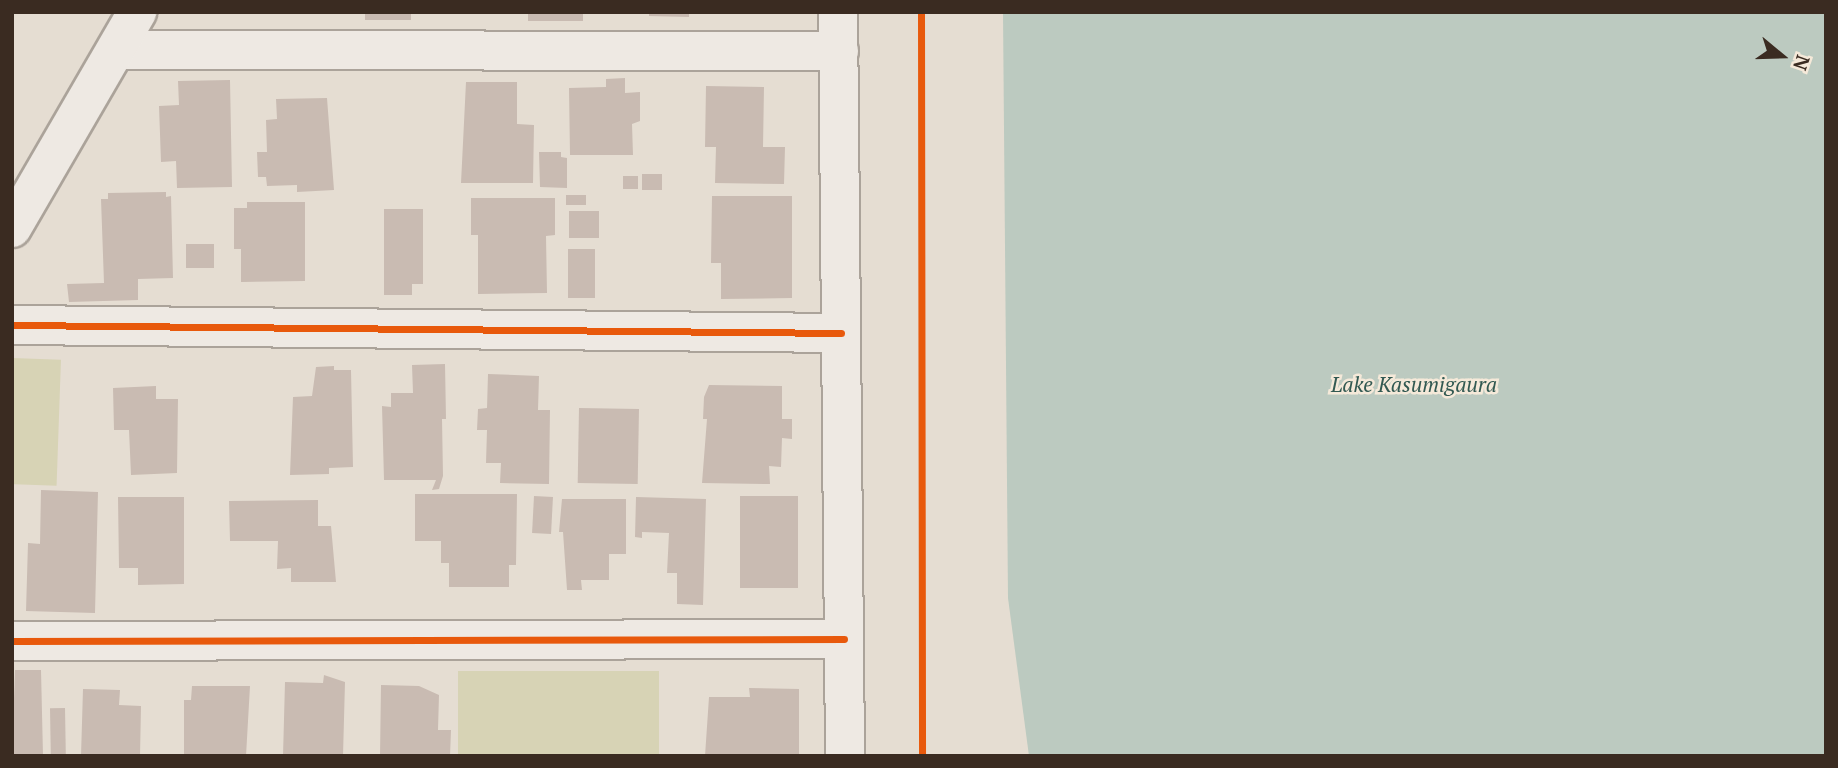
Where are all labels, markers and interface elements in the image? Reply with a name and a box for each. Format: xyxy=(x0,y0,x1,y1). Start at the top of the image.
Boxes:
north arrow xyxy=(1747,21,1817,91)
text: N xyxy=(1788,52,1816,74)
water label: Lake Kasumigaura xyxy=(1331,371,1497,397)

